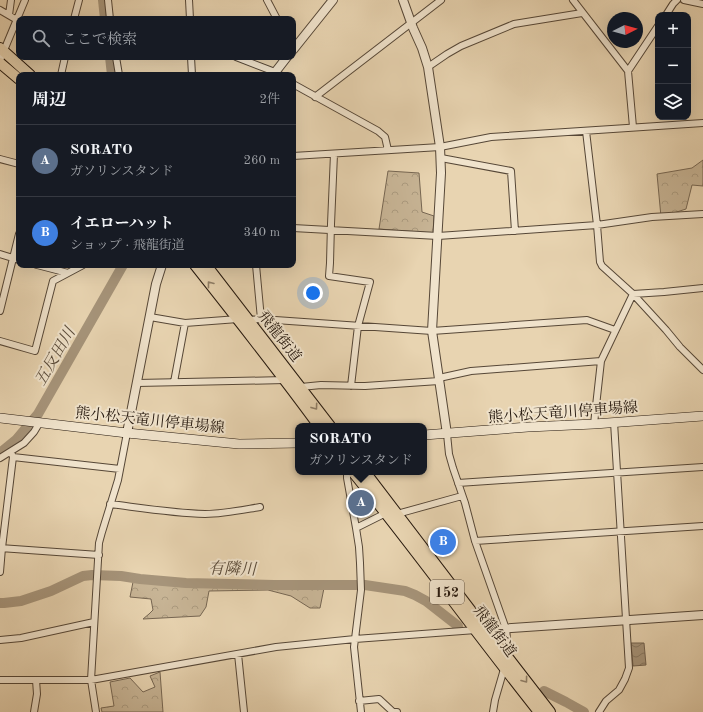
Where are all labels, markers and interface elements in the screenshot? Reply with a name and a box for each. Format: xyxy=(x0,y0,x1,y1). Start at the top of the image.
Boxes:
north arrow xyxy=(607,12,643,48)
map controls xyxy=(655,12,691,120)
button: + xyxy=(655,12,691,48)
search box xyxy=(16,16,296,60)
icon: search xyxy=(30,27,52,49)
text: ここで検索 xyxy=(62,33,137,48)
button: − xyxy=(655,48,691,84)
button: layers xyxy=(655,84,691,120)
text: 周辺 xyxy=(32,92,66,109)
text: 2件 xyxy=(259,93,280,106)
text: SORATO xyxy=(70,143,133,158)
text: A xyxy=(40,154,50,167)
text: 260 m xyxy=(243,154,280,167)
text: ガソリンスタンド xyxy=(70,165,174,178)
text: イエローハット xyxy=(70,217,174,232)
text: B xyxy=(40,226,50,239)
text: 340 m xyxy=(243,226,280,239)
text: ショップ · 飛龍街道 xyxy=(70,239,185,252)
one-way arrow xyxy=(208,281,215,288)
your location xyxy=(303,283,323,303)
street label: 飛龍街道 xyxy=(254,307,305,365)
water label: 五反田川 xyxy=(32,323,80,389)
street label: 熊小松天竜川停車場線 xyxy=(488,399,638,426)
one-way arrow xyxy=(311,402,318,409)
street label: 熊小松天竜川停車場線 xyxy=(74,404,225,437)
popup xyxy=(295,423,427,475)
text: SORATO xyxy=(309,432,372,447)
text: ガソリンスタンド xyxy=(309,454,413,467)
pin: A xyxy=(348,488,374,518)
pin: B xyxy=(430,527,456,557)
water label: 有隣川 xyxy=(208,560,258,578)
road number: 152 xyxy=(430,580,464,604)
street label: 飛龍街道 xyxy=(470,602,519,660)
one-way arrow xyxy=(521,676,528,683)

